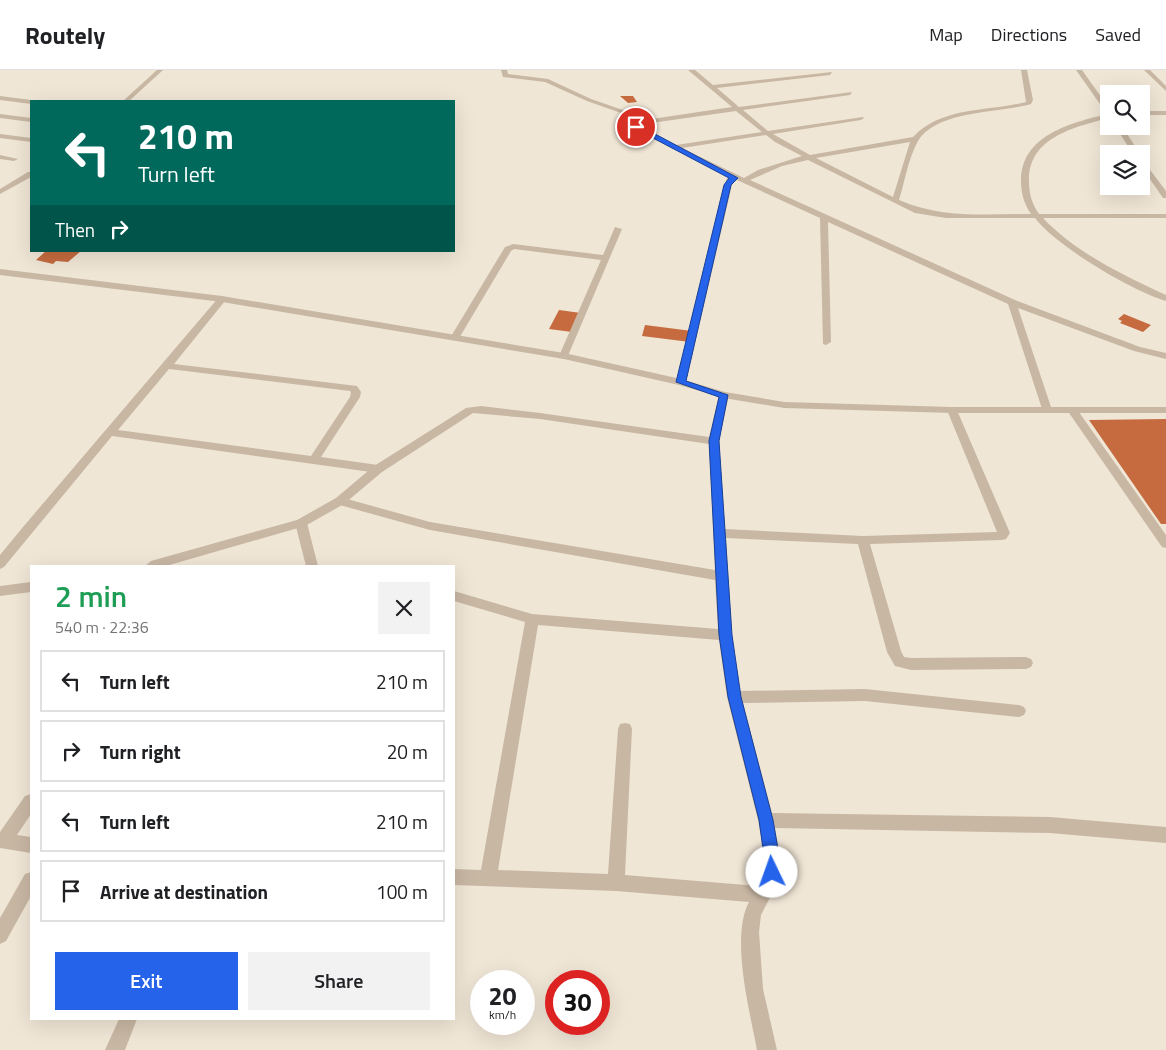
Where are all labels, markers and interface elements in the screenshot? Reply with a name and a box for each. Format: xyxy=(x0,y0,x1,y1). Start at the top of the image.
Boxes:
text: Routely xyxy=(25,17,105,53)
text: Map xyxy=(929,21,963,48)
text: Directions xyxy=(991,21,1067,48)
text: Saved xyxy=(1095,21,1141,48)
map controls xyxy=(1100,85,1150,195)
button: search xyxy=(1100,85,1150,135)
pin xyxy=(615,106,657,148)
text: 210 m xyxy=(138,109,234,163)
icon: arrive xyxy=(622,113,650,141)
icon: left xyxy=(55,120,120,185)
button: layers xyxy=(1100,145,1150,195)
text: Turn left xyxy=(138,157,215,191)
text: Then xyxy=(55,215,95,244)
icon: right xyxy=(105,215,133,243)
text: 2 min xyxy=(55,573,127,619)
button: close xyxy=(378,582,430,634)
text: 540 m · 22:36 xyxy=(55,615,149,639)
icon: left xyxy=(57,667,85,695)
text: Turn left xyxy=(100,667,170,696)
text: 210 m xyxy=(376,667,428,696)
icon: right xyxy=(57,737,85,765)
text: Turn right xyxy=(100,737,181,766)
text: 20 m xyxy=(387,737,428,766)
icon: left xyxy=(57,807,85,835)
text: Turn left xyxy=(100,807,170,836)
text: 210 m xyxy=(376,807,428,836)
position arrow xyxy=(745,845,797,897)
icon: arrive xyxy=(57,877,85,905)
text: Arrive at destination xyxy=(100,877,268,906)
text: 100 m xyxy=(376,877,428,906)
button: Exit xyxy=(55,952,238,1010)
button: Share xyxy=(248,952,430,1010)
speed limit sign: 30 xyxy=(545,970,610,1035)
text: 20 xyxy=(488,977,517,1015)
text: km/h xyxy=(489,1005,516,1024)

